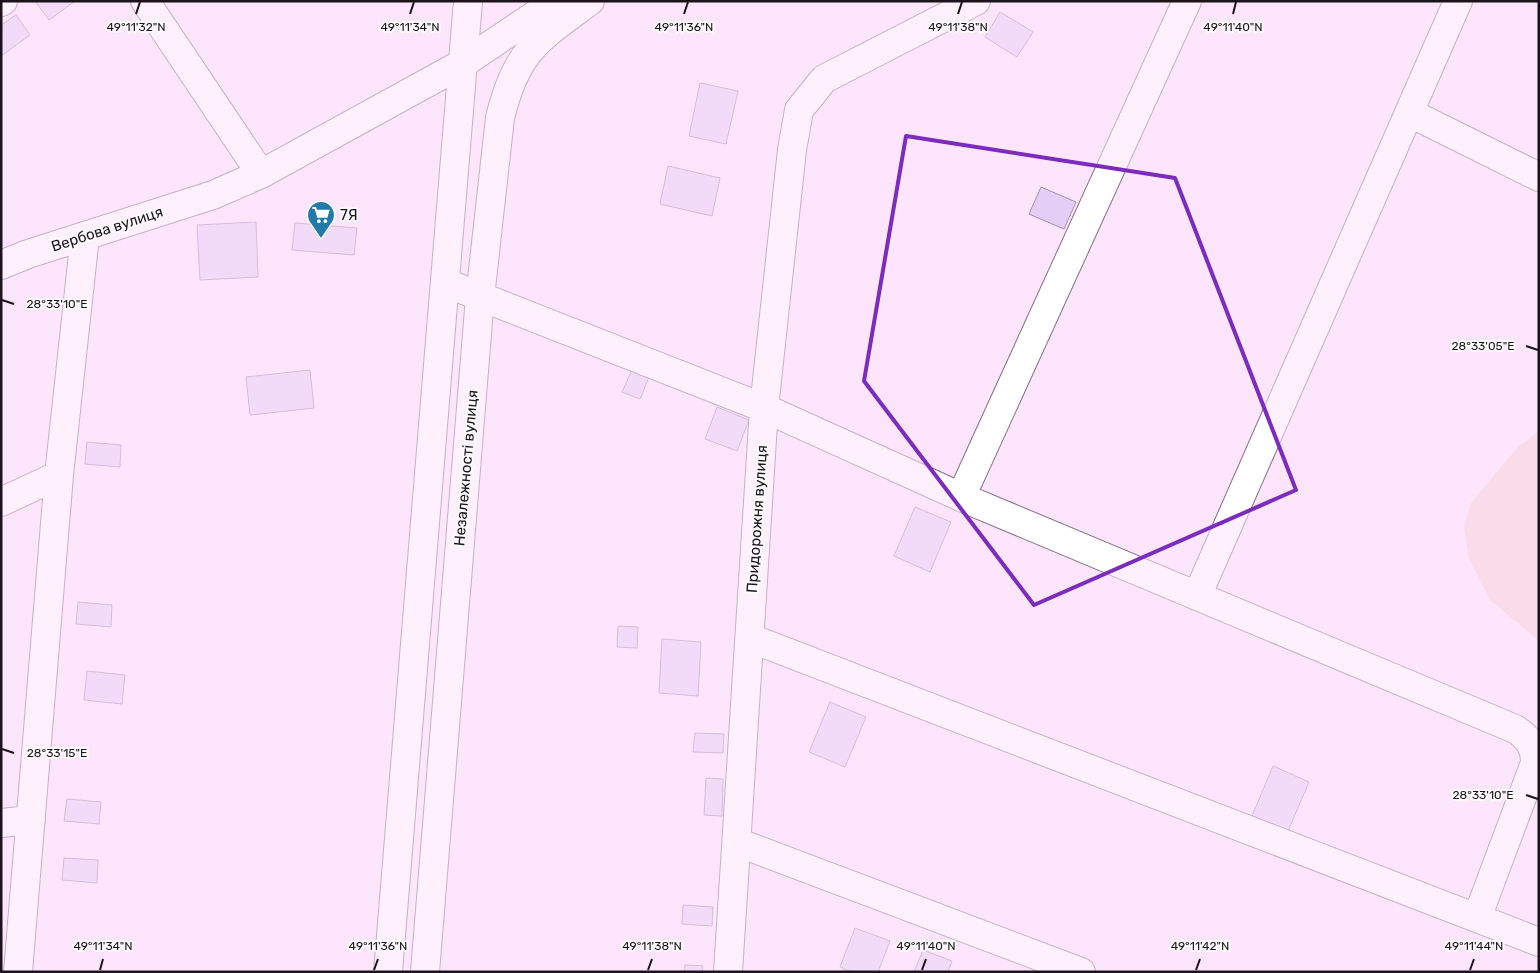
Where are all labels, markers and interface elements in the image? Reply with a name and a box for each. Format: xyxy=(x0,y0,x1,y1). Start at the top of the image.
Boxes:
text: 49°11'32"N xyxy=(106,20,166,34)
text: 49°11'34"N xyxy=(380,20,440,34)
text: 49°11'36"N xyxy=(655,20,713,34)
text: 49°11'38"N xyxy=(928,20,988,34)
text: 49°11'40"N xyxy=(1203,20,1263,34)
supermarket icon: 7Я xyxy=(306,200,336,239)
street label: Вербова вулиця xyxy=(49,202,165,256)
place label: 7Я xyxy=(340,206,358,224)
text: 28°33'10"E xyxy=(27,297,87,311)
text: 28°33'05"E xyxy=(1452,339,1514,353)
street label: Незалежності вулиця xyxy=(450,389,482,547)
street label: Придорожня вулиця xyxy=(743,444,771,594)
text: 28°33'15"E xyxy=(27,746,87,760)
text: 28°33'10"E xyxy=(1453,788,1513,802)
text: 49°11'34"N xyxy=(73,939,133,953)
text: 49°11'36"N xyxy=(349,939,407,953)
text: 49°11'38"N xyxy=(622,939,682,953)
text: 49°11'40"N xyxy=(896,939,956,953)
text: 49°11'42"N xyxy=(1171,939,1229,953)
text: 49°11'44"N xyxy=(1445,939,1503,953)

